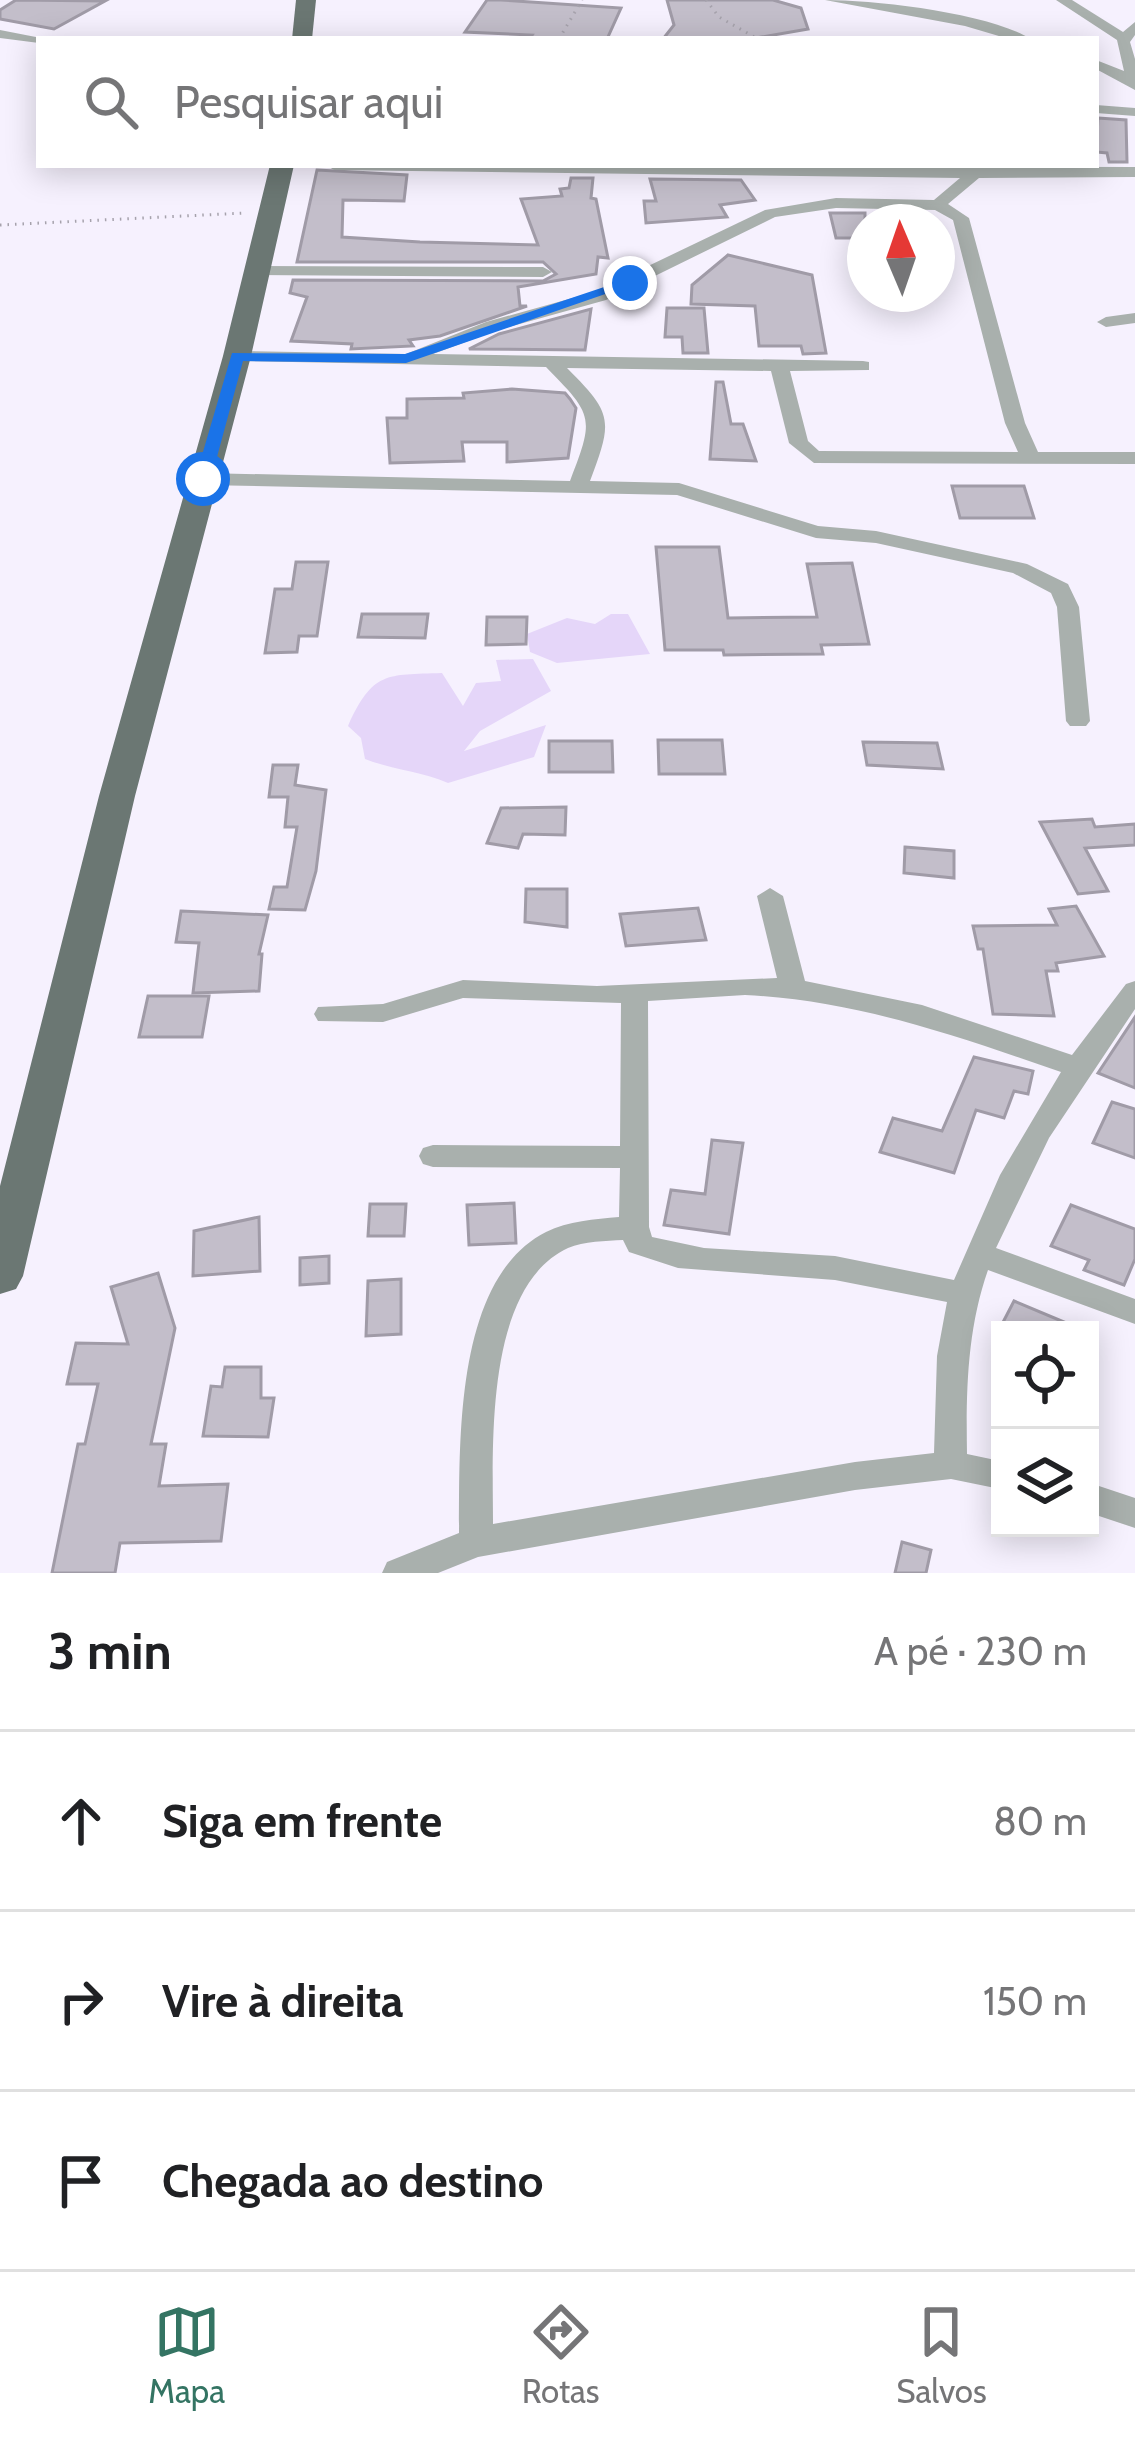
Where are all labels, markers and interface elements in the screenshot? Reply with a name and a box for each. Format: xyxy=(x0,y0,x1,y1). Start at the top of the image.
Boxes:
search box xyxy=(36,36,1099,168)
icon: search xyxy=(78,69,144,135)
text: Pesquisar aqui xyxy=(174,75,443,129)
north arrow xyxy=(847,204,955,312)
route end xyxy=(603,256,657,310)
route start xyxy=(176,452,230,506)
map controls xyxy=(991,1321,1099,1537)
button: locate xyxy=(991,1321,1099,1429)
button: layers xyxy=(991,1429,1099,1537)
text: 3 min xyxy=(48,1620,172,1682)
text: A pé · 230 m xyxy=(874,1627,1087,1675)
icon: ahead xyxy=(48,1788,114,1854)
text: Siga em frente xyxy=(162,1794,442,1848)
text: 80 m xyxy=(993,1797,1087,1845)
icon: right xyxy=(48,1968,114,2034)
text: Vire à direita xyxy=(162,1974,404,2028)
text: 150 m xyxy=(983,1977,1087,2025)
icon: arrive xyxy=(48,2148,114,2214)
text: Chegada ao destino xyxy=(162,2154,543,2208)
tab: Mapa xyxy=(148,2299,225,2411)
tab: Rotas xyxy=(522,2299,600,2411)
tab: Salvos xyxy=(896,2299,987,2411)

